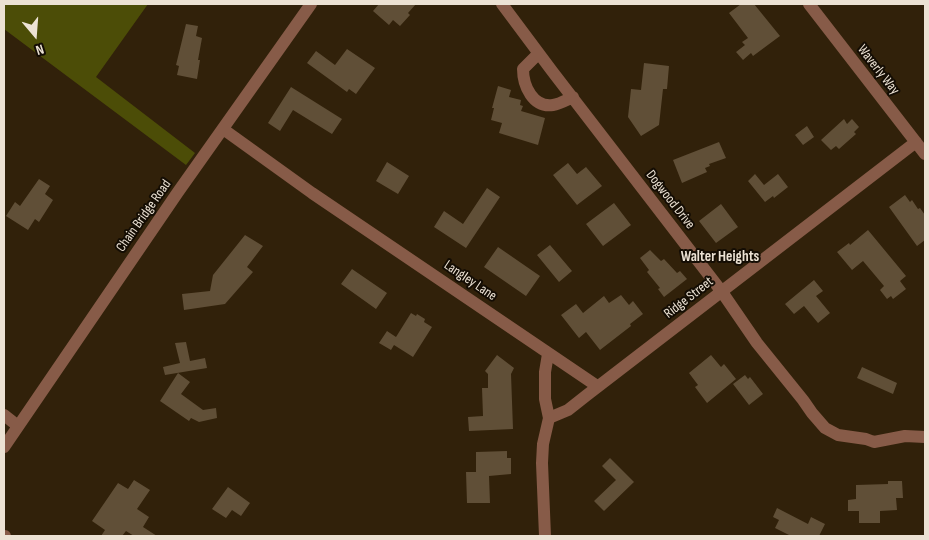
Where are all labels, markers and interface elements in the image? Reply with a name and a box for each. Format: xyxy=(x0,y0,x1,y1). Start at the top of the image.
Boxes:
north arrow xyxy=(10,10,60,60)
text: N xyxy=(34,40,46,59)
street label: Waverly Way xyxy=(853,42,903,98)
street label: Dogwood Drive xyxy=(642,167,698,233)
street label: Chain Bridge Road xyxy=(113,177,175,255)
district label: Walter Heights xyxy=(681,248,759,266)
street label: Langley Lane xyxy=(440,257,500,305)
street label: Ridge Street xyxy=(661,274,717,322)

